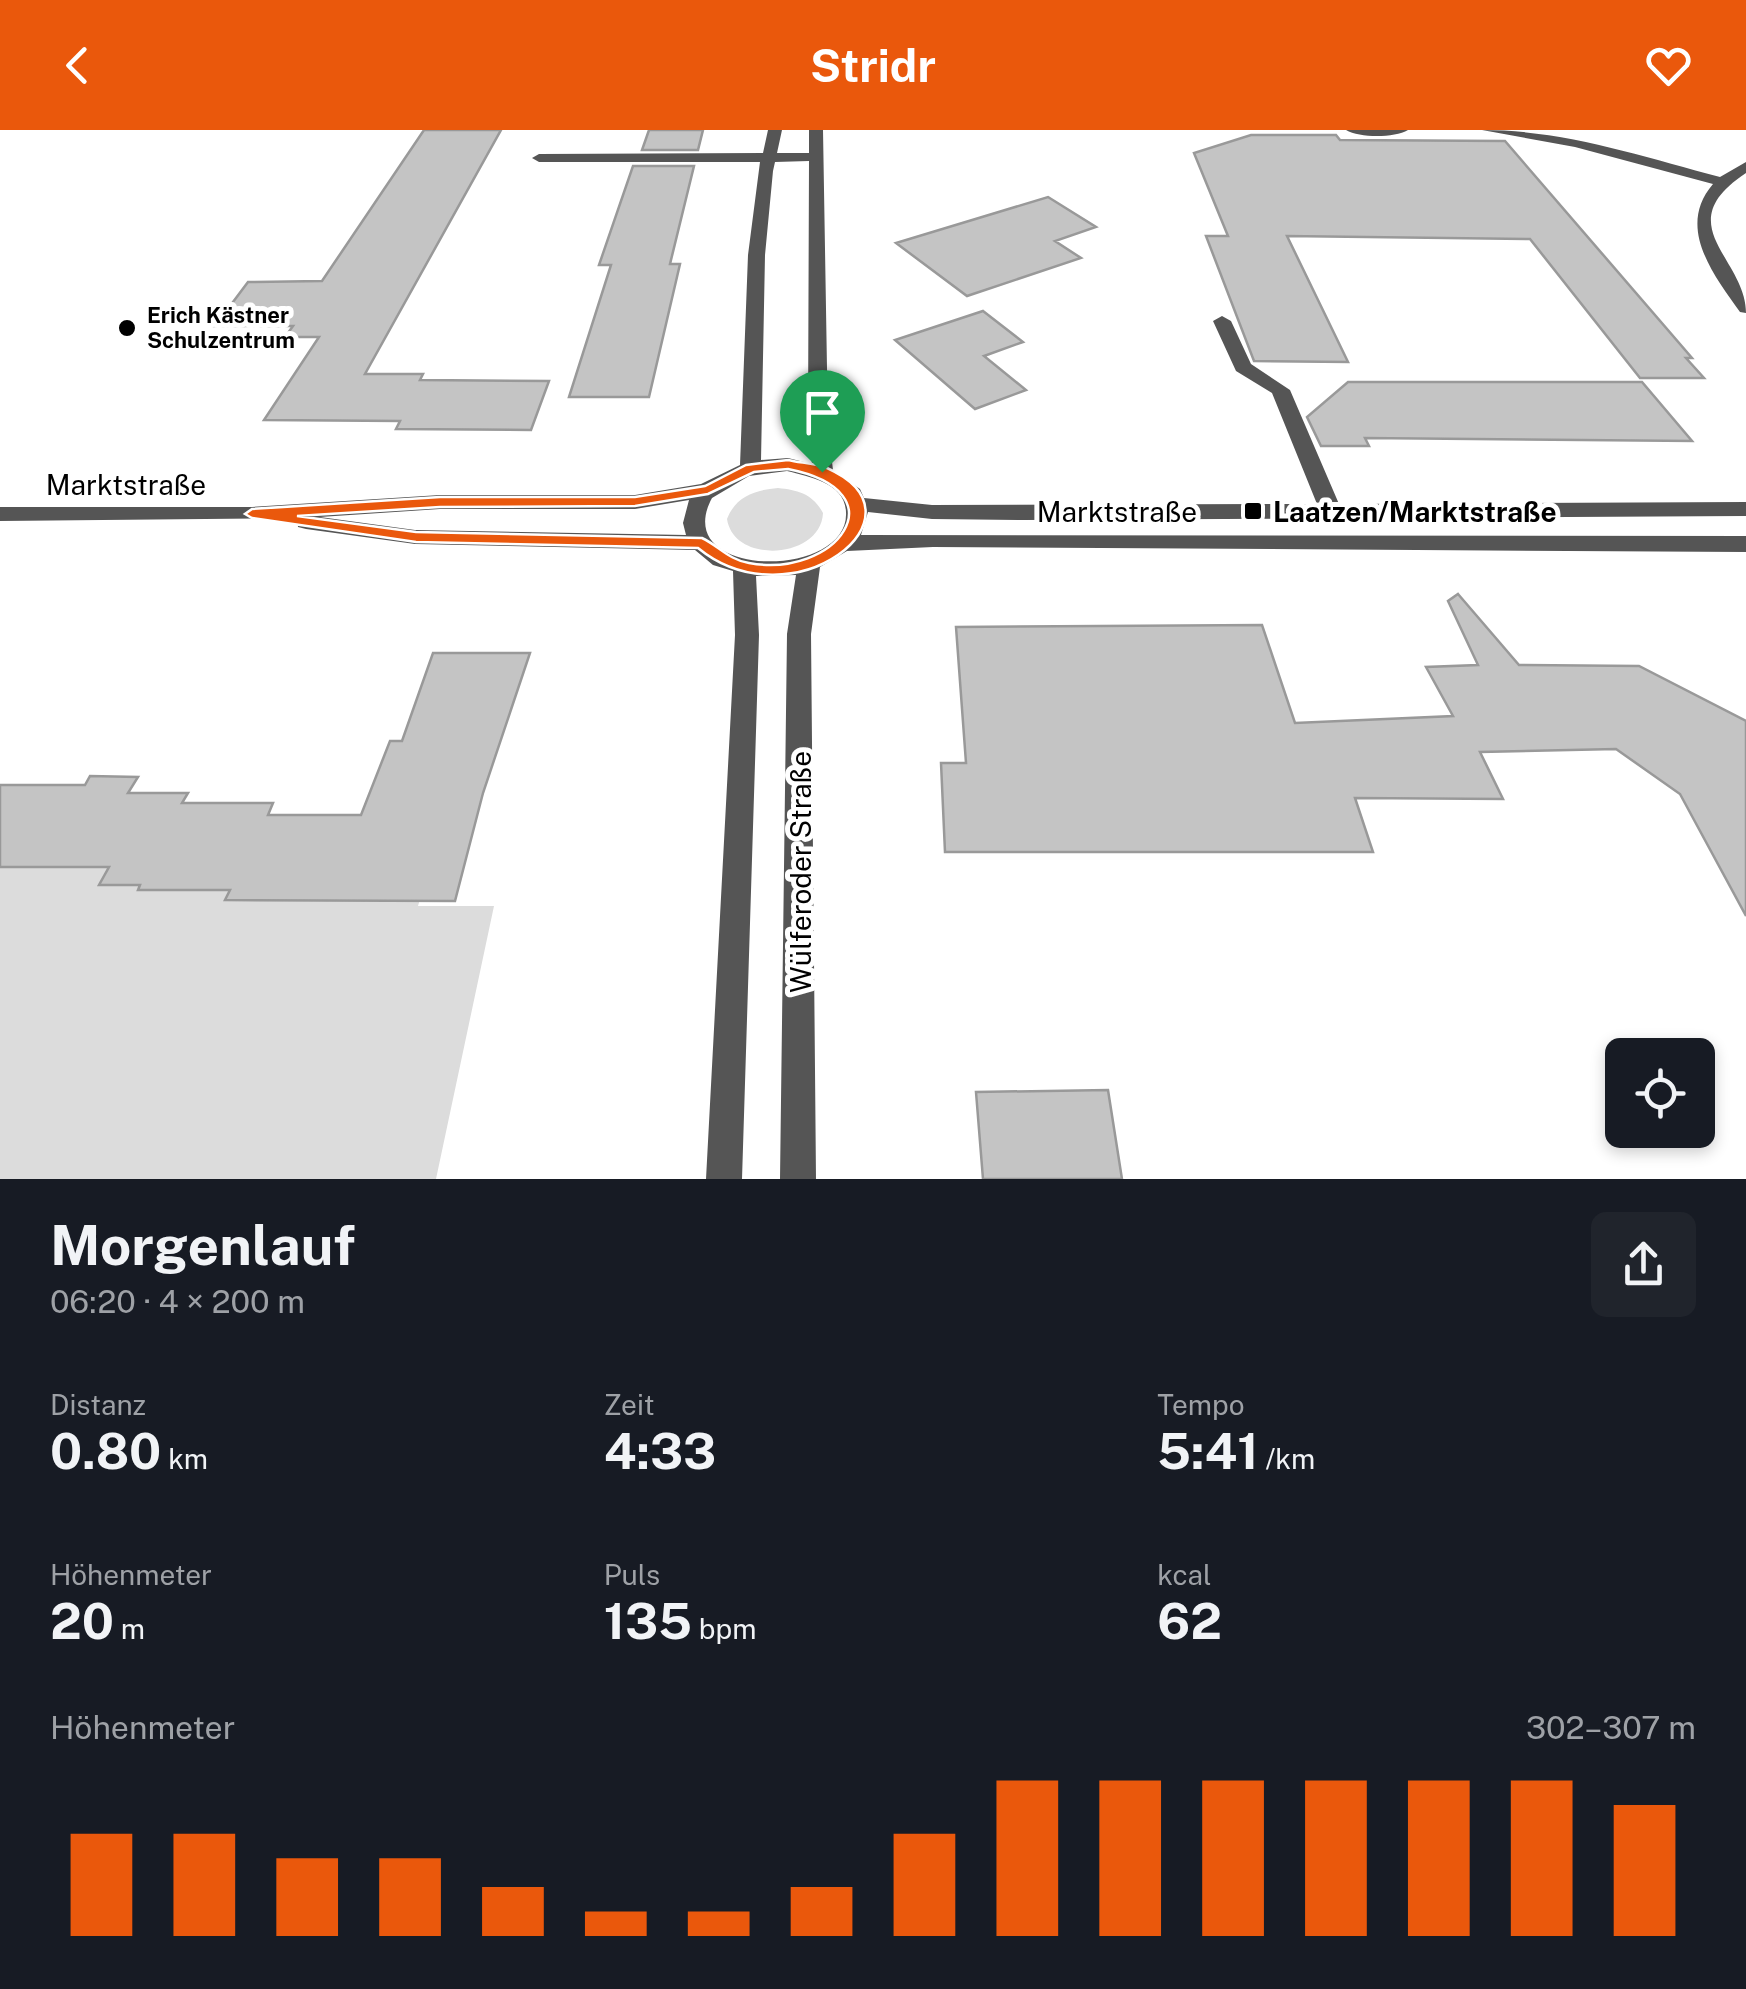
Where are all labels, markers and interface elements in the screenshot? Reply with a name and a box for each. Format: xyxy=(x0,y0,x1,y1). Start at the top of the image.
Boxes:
icon: back xyxy=(50,38,105,93)
icon: heart xyxy=(1641,38,1696,93)
text: Stridr xyxy=(810,39,936,92)
place label: Erich Kästner Schulzentrum xyxy=(147,302,295,353)
marker: Erich Kästner Schulzentrum xyxy=(116,317,138,339)
pin xyxy=(780,370,865,473)
icon: arrive xyxy=(795,385,850,440)
street label: Marktstraße xyxy=(46,468,206,501)
street label: Marktstraße xyxy=(1037,495,1197,528)
place label: Laatzen/Marktstraße xyxy=(1273,495,1557,528)
marker: Laatzen/Marktstraße xyxy=(1242,500,1264,522)
street label: Wülferoder Straße xyxy=(784,751,817,993)
map controls xyxy=(1605,1038,1715,1148)
button: locate xyxy=(1605,1038,1715,1148)
button: share xyxy=(1591,1212,1696,1317)
text: Morgenlauf xyxy=(50,1213,355,1277)
text: 06:20 · 4 × 200 m xyxy=(50,1283,305,1320)
text: Distanz xyxy=(50,1388,146,1421)
text: Zeit xyxy=(604,1388,655,1421)
text: Tempo xyxy=(1157,1388,1245,1421)
text: 0.80 xyxy=(50,1421,161,1480)
text: 4:33 xyxy=(604,1421,716,1480)
text: 5:41 xyxy=(1157,1421,1259,1480)
text: km xyxy=(161,1442,208,1475)
text: /km xyxy=(1259,1442,1315,1475)
text: Höhenmeter xyxy=(50,1558,212,1591)
text: Puls xyxy=(604,1558,660,1591)
text: kcal xyxy=(1157,1558,1211,1591)
text: 20 xyxy=(50,1591,114,1650)
text: 135 xyxy=(604,1591,692,1650)
text: 62 xyxy=(1157,1591,1222,1650)
text: m xyxy=(114,1612,145,1645)
text: bpm xyxy=(692,1612,756,1645)
text: Höhenmeter xyxy=(50,1709,235,1746)
text: 302–307 m xyxy=(1526,1709,1696,1746)

